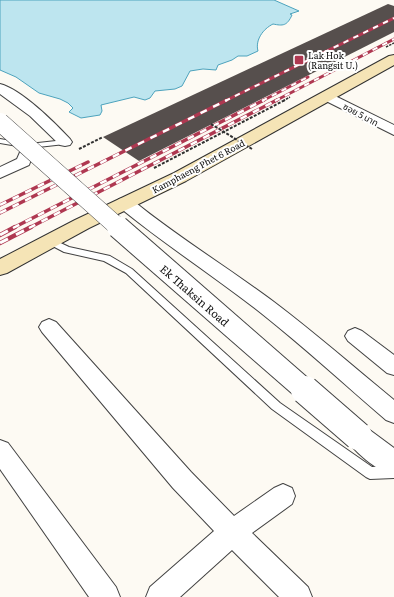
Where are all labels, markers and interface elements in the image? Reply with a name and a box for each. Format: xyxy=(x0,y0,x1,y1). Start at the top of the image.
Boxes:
place label: Lak Hok (Rangsit U.) xyxy=(308,48,358,72)
marker: Lak Hok (Rangsit U.) xyxy=(293,54,305,66)
street label: ซอย 5 บาท xyxy=(341,99,381,129)
street label: Kamphaeng Phet 6 Road xyxy=(149,135,247,196)
street label: Ek Thaksin Road xyxy=(157,260,233,330)

